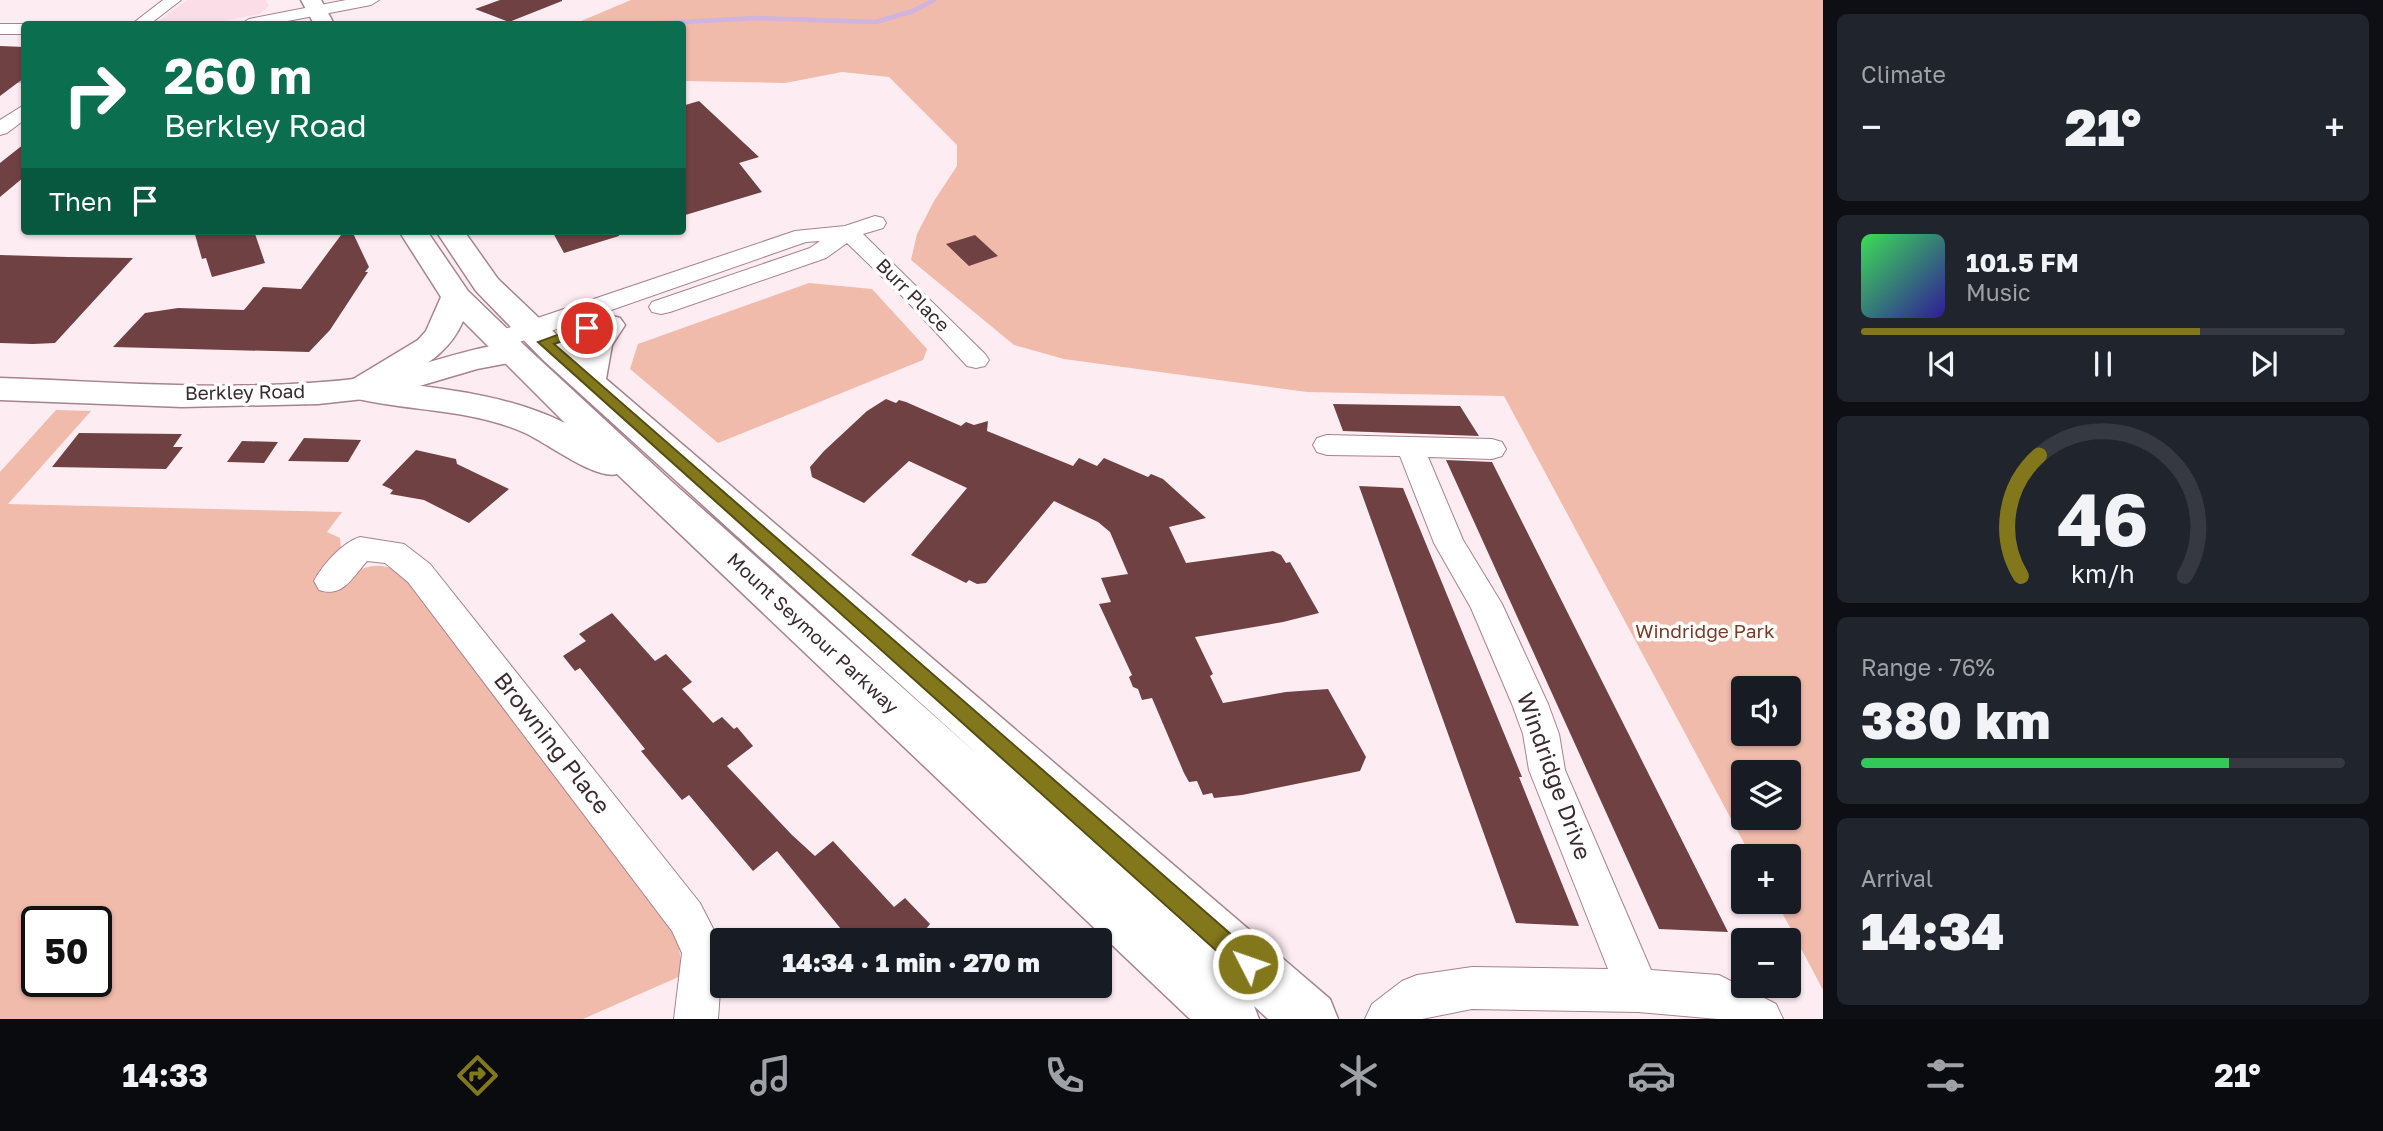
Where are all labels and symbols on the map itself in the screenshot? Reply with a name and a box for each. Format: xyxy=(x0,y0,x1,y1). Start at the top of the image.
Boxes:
street label: Burr Place xyxy=(872,253,955,336)
pin xyxy=(557,298,617,358)
street label: Berkley Road xyxy=(185,379,305,404)
street label: Mount Seymour Parkway xyxy=(723,547,904,718)
park label: Windridge Park xyxy=(1635,619,1775,642)
street label: Browning Place xyxy=(489,666,617,819)
street label: Windridge Drive xyxy=(1512,688,1598,863)
speed limit sign: 50 xyxy=(21,906,112,997)
position arrow xyxy=(1211,927,1285,1001)

